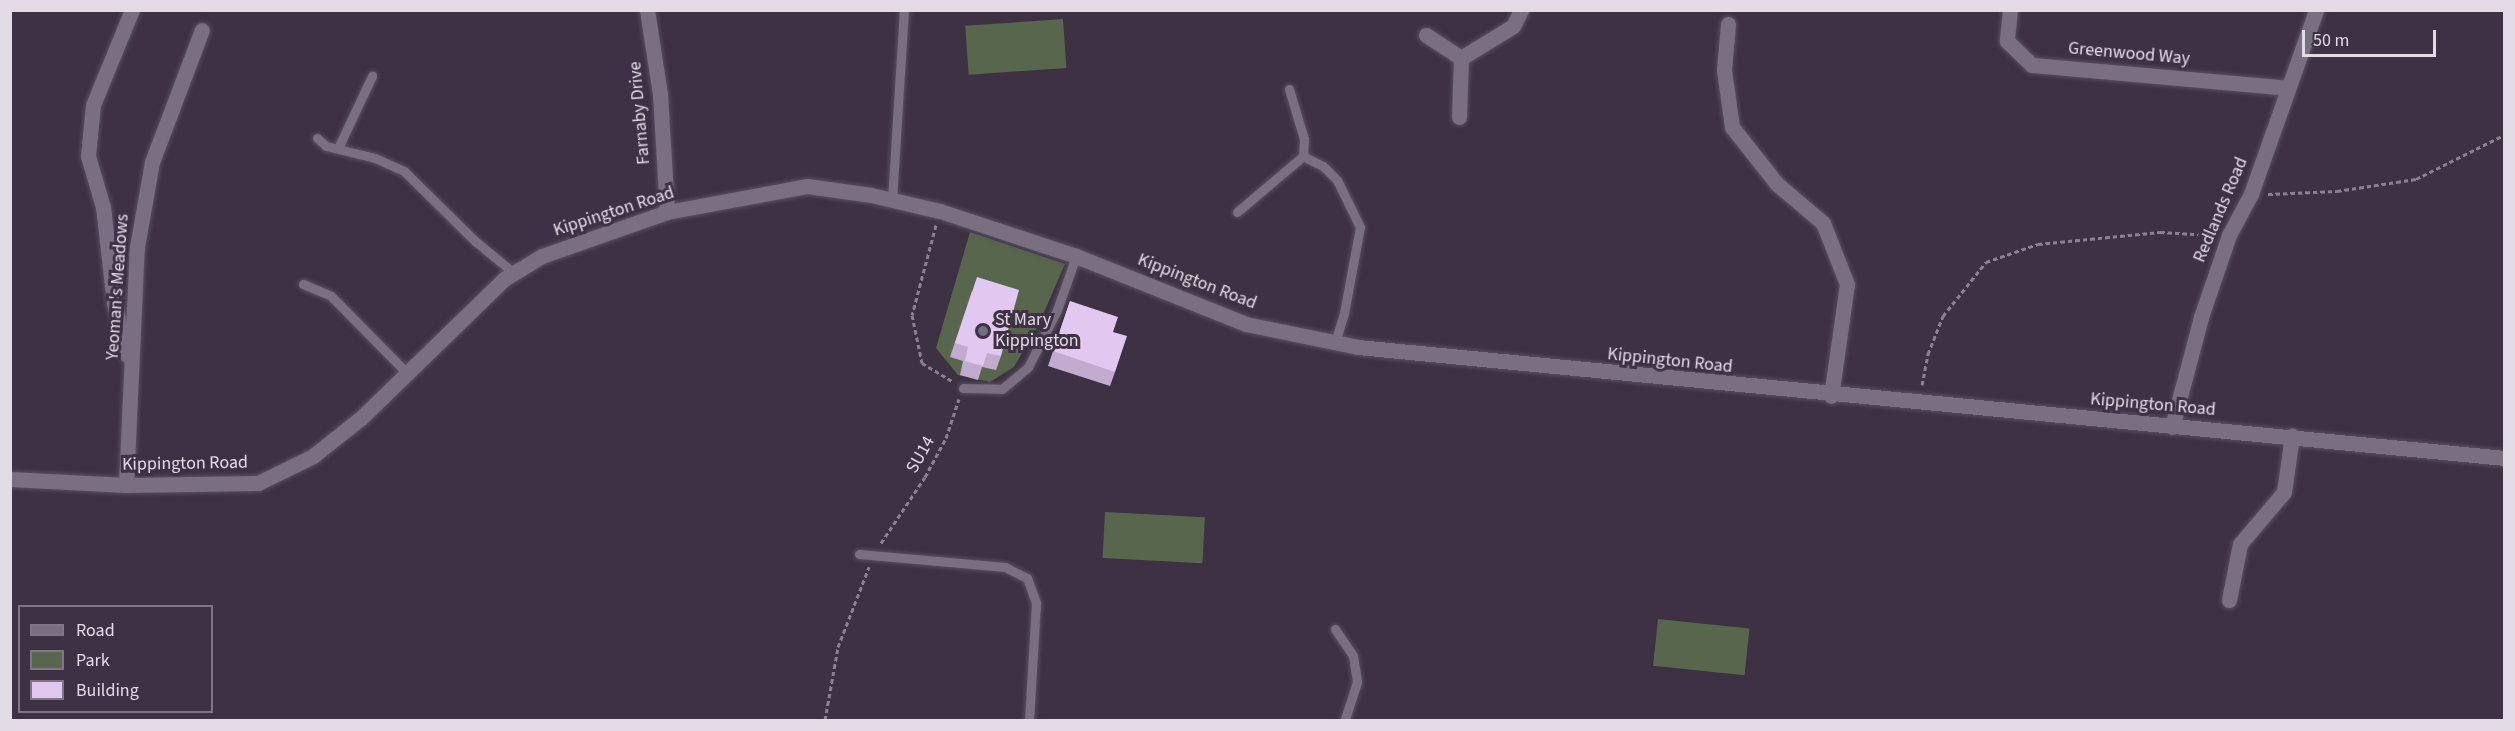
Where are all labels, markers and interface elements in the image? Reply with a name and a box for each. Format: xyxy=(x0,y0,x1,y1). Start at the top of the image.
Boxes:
scale bar xyxy=(2305,18,2438,56)
text: 50 m xyxy=(2313,28,2349,53)
street label: Greenwood Way xyxy=(2067,38,2191,70)
street label: Farnaby Drive xyxy=(625,61,655,165)
street label: Redlands Road xyxy=(2189,154,2253,266)
street label: Kippington Road xyxy=(551,182,677,242)
street label: Yeoman's Meadows xyxy=(102,213,134,361)
street label: Kippington Road xyxy=(1134,249,1260,315)
place label: St Mary Kippington xyxy=(995,310,1079,352)
marker: St Mary Kippington xyxy=(976,324,990,338)
street label: Kippington Road xyxy=(1606,344,1734,378)
street label: Kippington Road xyxy=(2089,389,2217,421)
street label: SU14 xyxy=(902,433,940,477)
street label: Kippington Road xyxy=(122,452,248,476)
legend xyxy=(18,605,213,713)
text: Road xyxy=(76,618,115,643)
text: Park xyxy=(76,648,110,673)
text: Building xyxy=(76,678,139,703)

